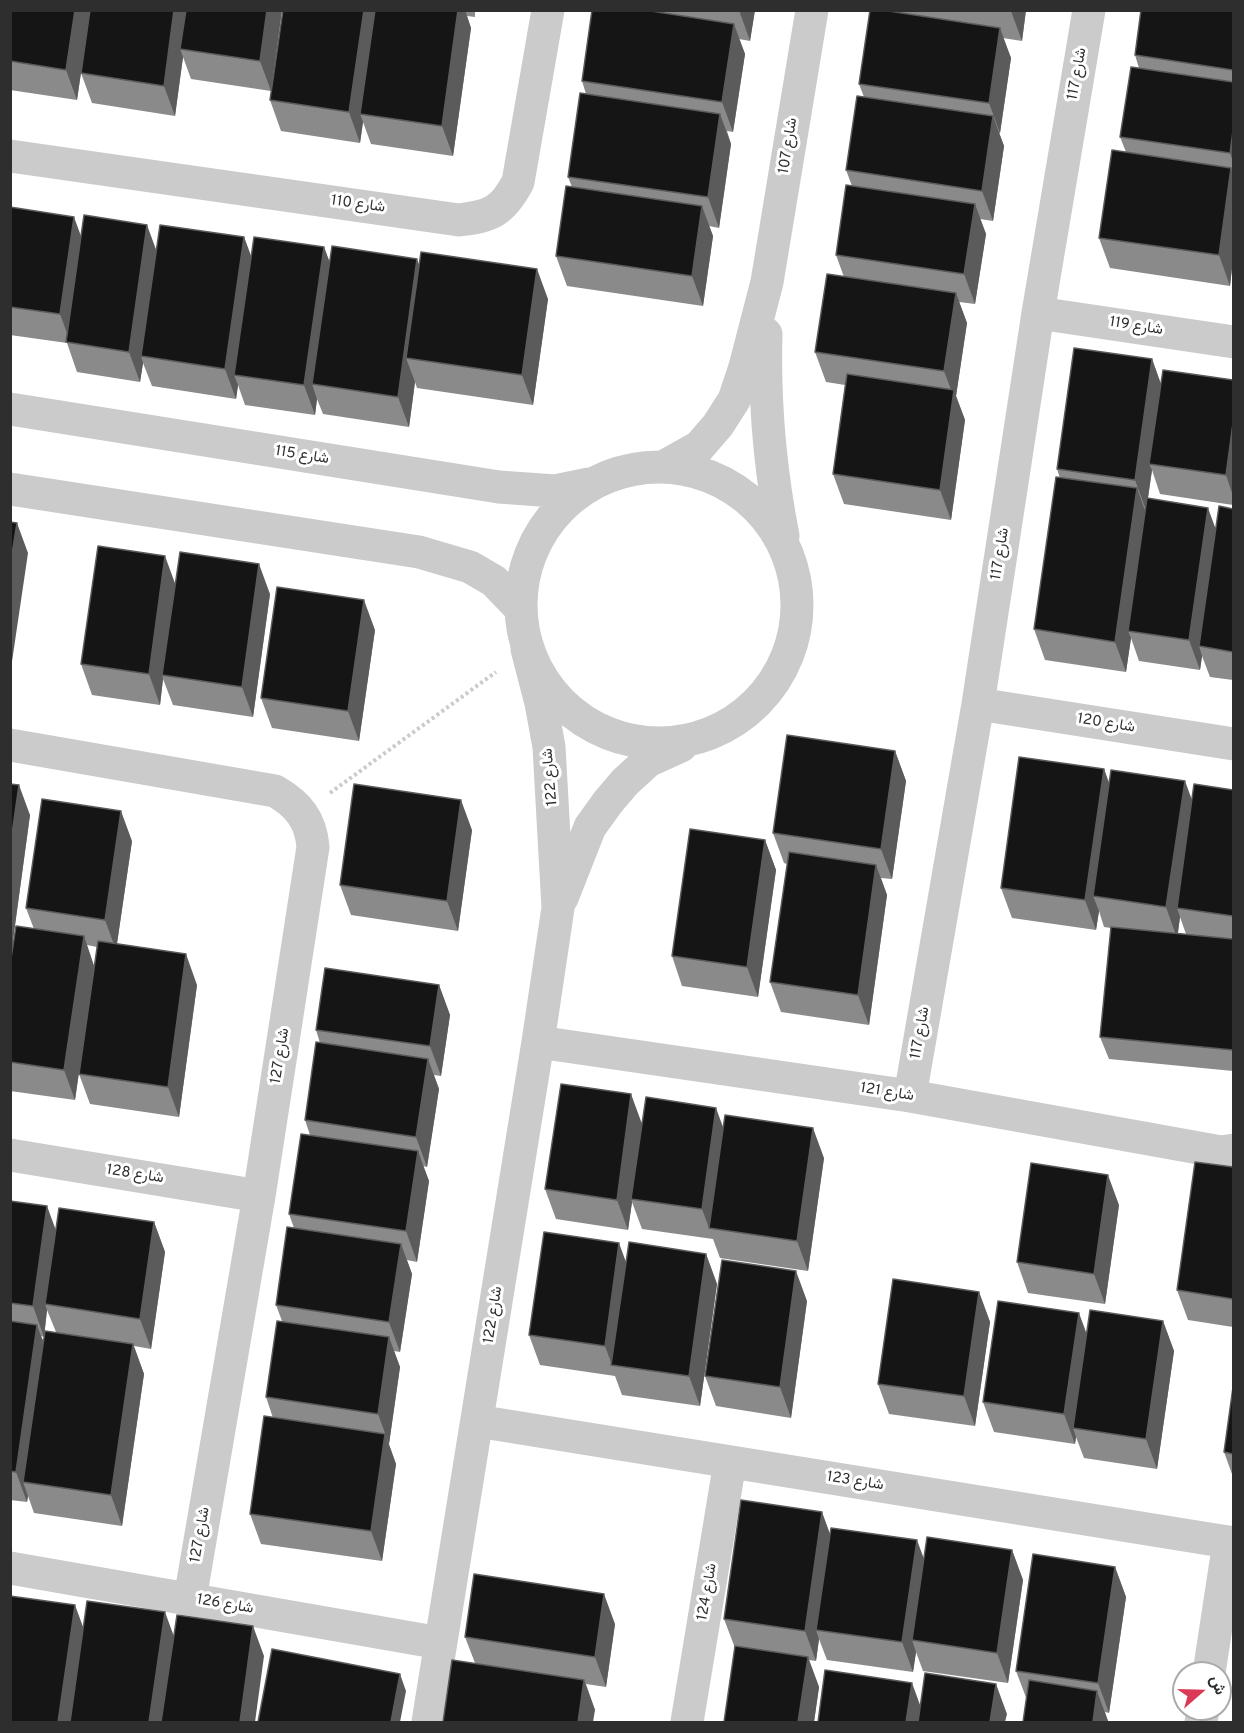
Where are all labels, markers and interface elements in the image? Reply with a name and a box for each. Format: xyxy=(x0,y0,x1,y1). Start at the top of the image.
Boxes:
street label: شارع 117 xyxy=(1065,47,1091,101)
street label: شارع 107 xyxy=(776,117,802,175)
street label: شارع 110 xyxy=(330,192,386,218)
street label: شارع 119 xyxy=(1108,314,1164,340)
street label: شارع 115 xyxy=(274,443,330,469)
street label: شارع 117 xyxy=(988,527,1014,581)
street label: شارع 120 xyxy=(1076,711,1136,737)
street label: شارع 122 xyxy=(540,748,562,806)
street label: شارع 117 xyxy=(908,1006,934,1060)
street label: شارع 127 xyxy=(268,1027,294,1085)
street label: شارع 121 xyxy=(859,1080,915,1106)
street label: شارع 128 xyxy=(105,1162,165,1188)
street label: شارع 122 xyxy=(481,1285,507,1345)
street label: شارع 123 xyxy=(825,1469,885,1495)
street label: شارع 127 xyxy=(187,1506,215,1564)
street label: شارع 124 xyxy=(694,1562,722,1622)
street label: شارع 126 xyxy=(195,1591,255,1619)
north arrow xyxy=(1172,1661,1232,1721)
text: ش xyxy=(1204,1673,1230,1698)

